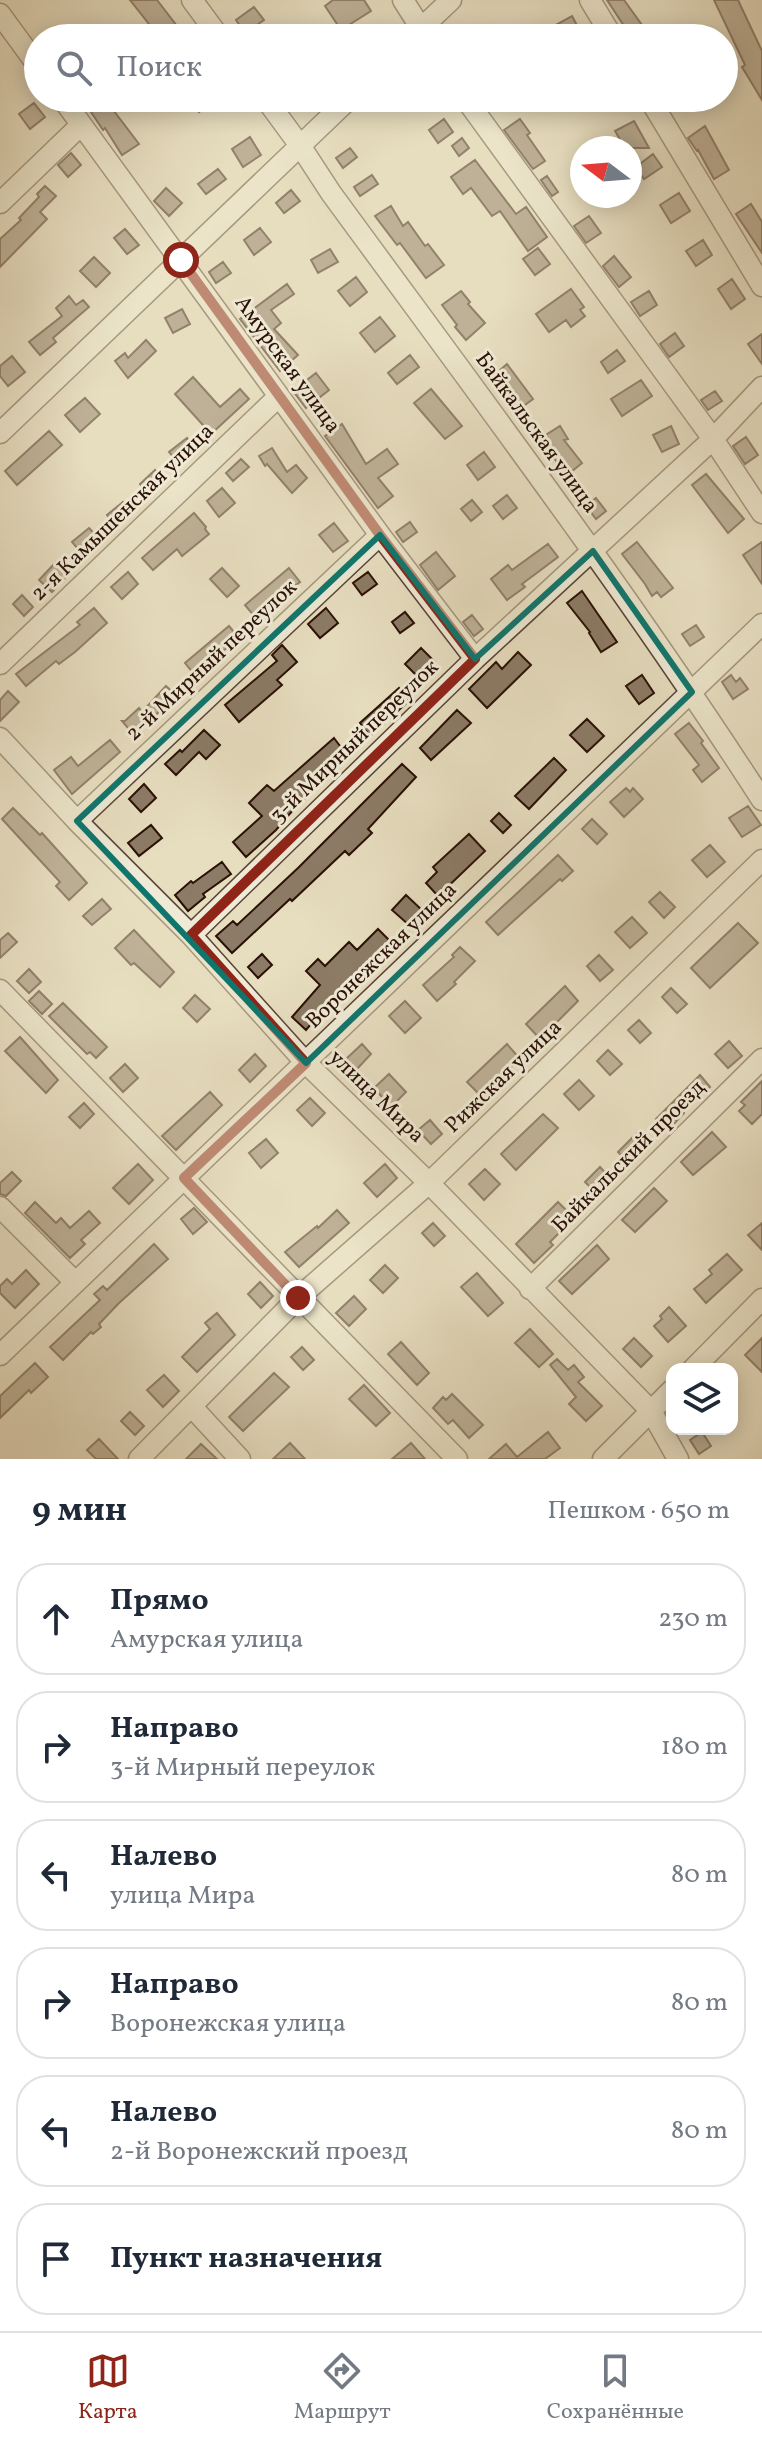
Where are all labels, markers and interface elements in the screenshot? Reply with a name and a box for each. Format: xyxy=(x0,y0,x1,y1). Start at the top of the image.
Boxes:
search box xyxy=(24,24,738,112)
icon: search xyxy=(52,46,96,90)
text: Поиск xyxy=(116,47,202,89)
north arrow xyxy=(570,136,642,208)
route start xyxy=(163,242,199,278)
street label: Амурская улица xyxy=(226,290,348,440)
street label: Байкальская улица xyxy=(467,346,605,520)
street label: 2-я Камышенская улица xyxy=(24,417,222,609)
street label: 2-й Мирный переулок xyxy=(119,573,305,749)
street label: 3-й Мирный переулок xyxy=(264,653,447,831)
street label: Воронежская улица xyxy=(299,875,465,1037)
street label: Рижская улица xyxy=(438,1013,570,1141)
street label: улица Мира xyxy=(321,1043,431,1151)
street label: Байкальский проезд xyxy=(545,1073,713,1241)
route end xyxy=(280,1280,316,1316)
map controls xyxy=(666,1363,738,1435)
button: layers xyxy=(666,1363,738,1435)
text: 9 мин xyxy=(32,1488,127,1535)
text: Пешком · 650 m xyxy=(548,1493,730,1529)
text: Прямо xyxy=(110,1580,209,1622)
icon: ahead xyxy=(34,1597,78,1641)
text: 230 m xyxy=(658,1601,728,1637)
text: Амурская улица xyxy=(110,1622,303,1658)
text: Направо xyxy=(110,1708,239,1750)
icon: right xyxy=(34,1725,78,1769)
text: 180 m xyxy=(661,1729,728,1765)
text: 3-й Мирный переулок xyxy=(110,1750,375,1786)
text: Налево xyxy=(110,1836,217,1878)
icon: left xyxy=(34,1853,78,1897)
text: 80 m xyxy=(671,1857,728,1893)
text: улица Мира xyxy=(110,1878,255,1914)
text: Направо xyxy=(110,1964,239,2006)
icon: right xyxy=(34,1981,78,2025)
text: 80 m xyxy=(671,1985,728,2021)
text: Воронежская улица xyxy=(110,2006,346,2042)
text: Налево xyxy=(110,2092,217,2134)
icon: left xyxy=(34,2109,78,2153)
text: 80 m xyxy=(671,2113,728,2149)
text: 2-й Воронежский проезд xyxy=(110,2134,408,2170)
icon: arrive xyxy=(34,2237,78,2281)
text: Пункт назначения xyxy=(110,2238,382,2280)
tab: Карта xyxy=(78,2349,138,2428)
tab: Маршрут xyxy=(294,2349,391,2428)
tab: Сохранённые xyxy=(547,2349,684,2428)

